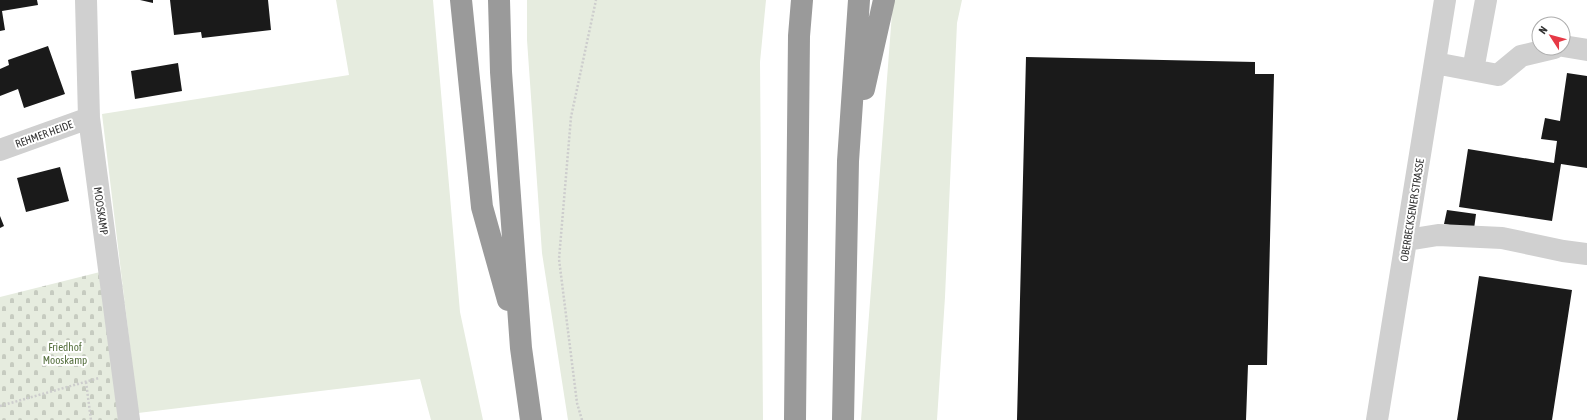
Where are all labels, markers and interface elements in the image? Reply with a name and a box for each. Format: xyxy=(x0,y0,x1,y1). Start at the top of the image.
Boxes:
north arrow xyxy=(1531,16,1571,56)
text: N xyxy=(1536,24,1550,36)
street label: REHMER HEIDE xyxy=(14,118,75,150)
street label: OBERBECKSENER STRASSE xyxy=(1398,157,1426,262)
street label: MOOSKAMP xyxy=(92,186,110,236)
park label: Friedhof Mooskamp xyxy=(43,341,87,366)

